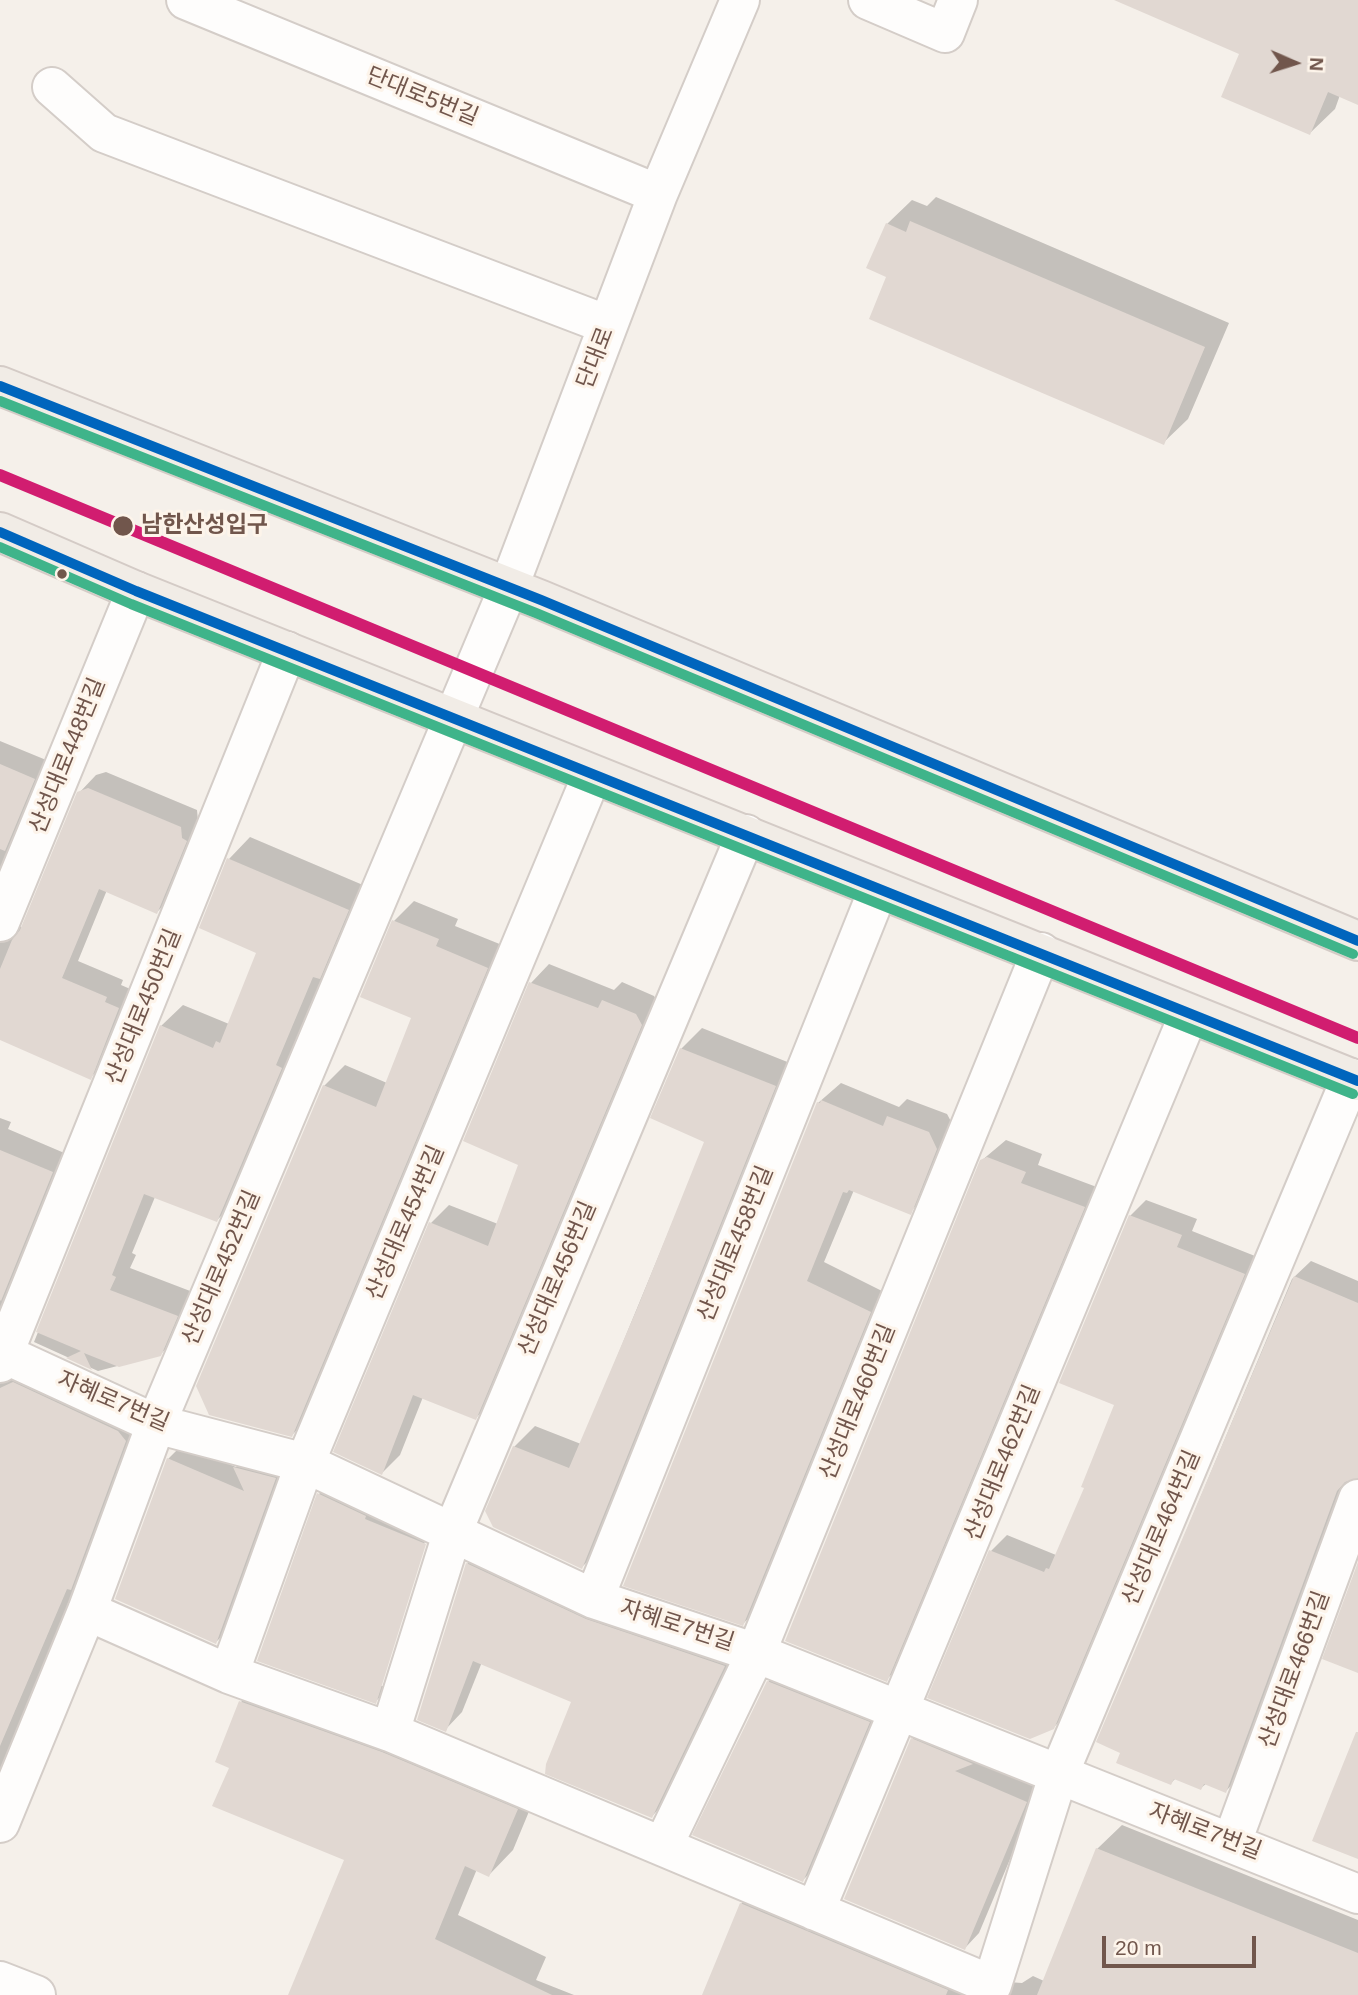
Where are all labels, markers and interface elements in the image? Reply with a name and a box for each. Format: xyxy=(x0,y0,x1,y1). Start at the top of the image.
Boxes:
north arrow xyxy=(1260,28,1330,98)
text: N xyxy=(1306,57,1327,72)
street label: 단대로5번길 xyxy=(362,62,482,132)
street label: 단대로 xyxy=(572,323,620,393)
place label: 남한산성입구 xyxy=(141,512,268,540)
marker: 남한산성입구 xyxy=(111,514,135,538)
unlabelled marker xyxy=(55,567,69,581)
street label: 산성대로448번길 xyxy=(24,674,112,838)
street label: 산성대로450번길 xyxy=(100,925,188,1089)
street label: 산성대로454번길 xyxy=(361,1142,451,1304)
street label: 산성대로458번길 xyxy=(692,1162,780,1326)
street label: 산성대로452번길 xyxy=(177,1187,267,1349)
street label: 산성대로456번길 xyxy=(513,1198,603,1360)
street label: 산성대로460번길 xyxy=(814,1320,902,1484)
street label: 자혜로7번길 xyxy=(53,1366,173,1438)
street label: 산성대로462번길 xyxy=(959,1381,1047,1545)
street label: 산성대로464번길 xyxy=(1117,1447,1207,1609)
street label: 산성대로466번길 xyxy=(1254,1588,1336,1752)
street label: 자혜로7번길 xyxy=(616,1595,738,1657)
street label: 자혜로7번길 xyxy=(1145,1798,1265,1866)
scale bar xyxy=(1106,1922,1260,1966)
text: 20 m xyxy=(1115,1936,1162,1959)

